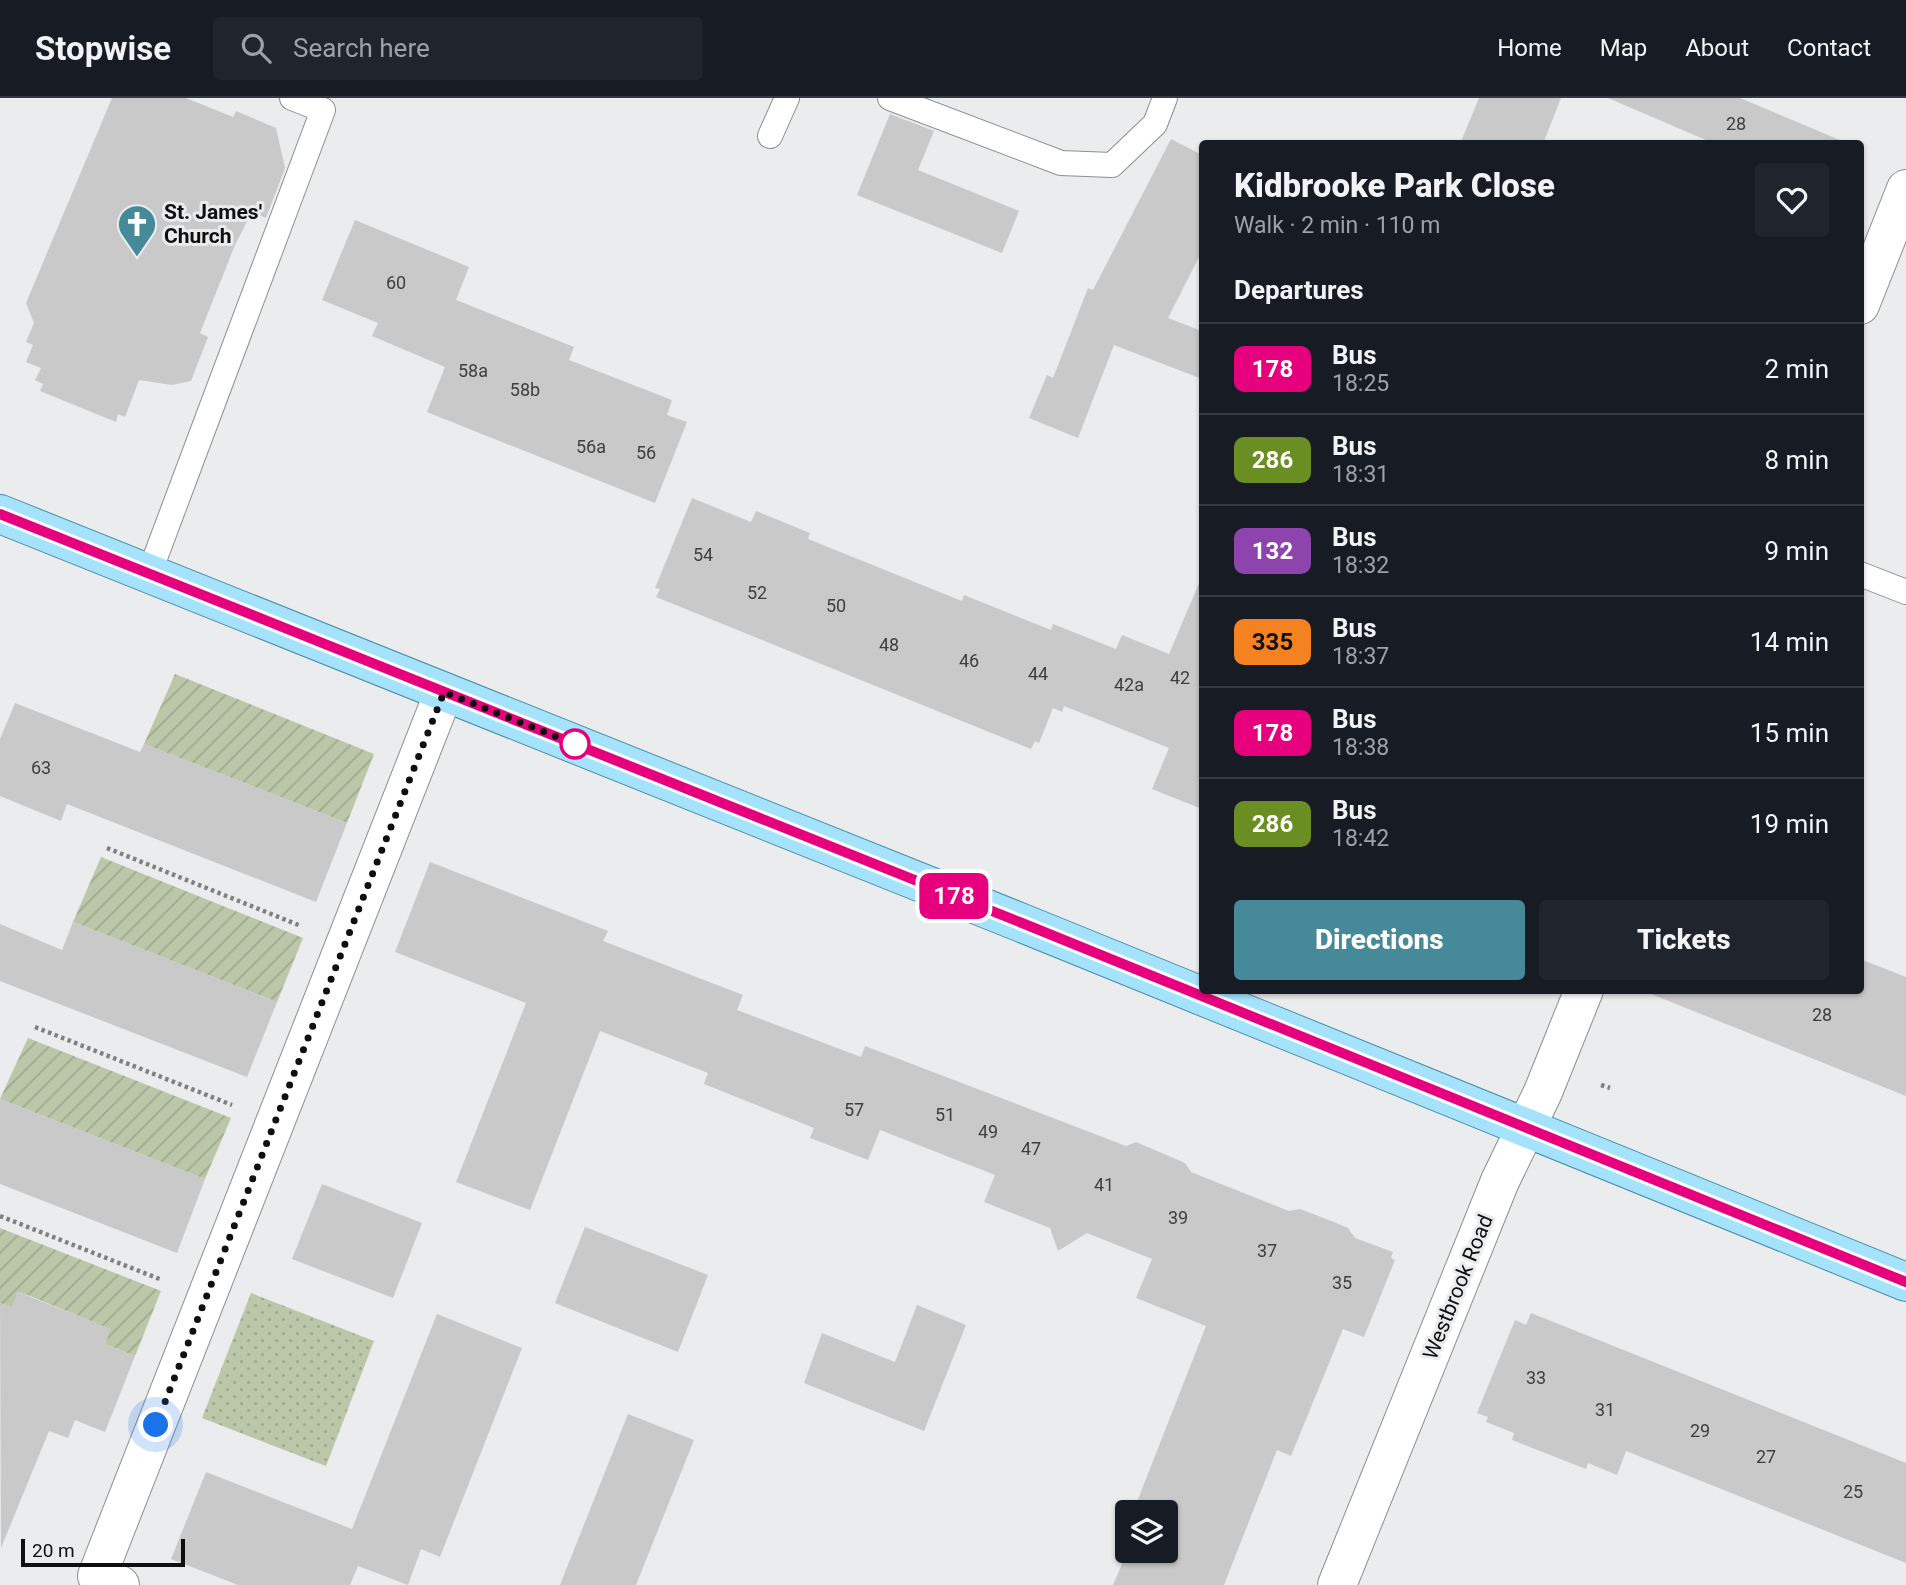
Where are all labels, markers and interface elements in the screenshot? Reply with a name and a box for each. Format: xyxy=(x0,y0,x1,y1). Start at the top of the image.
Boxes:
search box xyxy=(213,17,703,80)
text: Stopwise xyxy=(35,29,171,68)
icon: search xyxy=(237,29,275,67)
text: Search here xyxy=(293,33,430,63)
text: Home xyxy=(1497,34,1562,62)
text: Map xyxy=(1600,34,1647,62)
text: About xyxy=(1685,34,1749,62)
text: Contact xyxy=(1787,34,1871,62)
house number: 28 xyxy=(1726,113,1746,134)
button: heart xyxy=(1755,163,1829,237)
text: Kidbrooke Park Close xyxy=(1234,166,1555,205)
place label: St. James' Church xyxy=(164,200,262,248)
church icon: St. James' Church xyxy=(116,203,158,258)
text: Walk · 2 min · 110 m xyxy=(1234,212,1440,239)
house number: 60 xyxy=(386,272,406,293)
text: Departures xyxy=(1234,275,1364,305)
text: Bus xyxy=(1332,340,1377,370)
text: 2 min xyxy=(1764,354,1829,384)
text: 178 xyxy=(1252,355,1293,383)
house number: 58a xyxy=(458,360,488,381)
text: 18:25 xyxy=(1332,370,1389,397)
house number: 58b xyxy=(510,379,540,400)
text: Bus xyxy=(1332,431,1377,461)
house number: 56a xyxy=(576,436,606,457)
house number: 56 xyxy=(636,442,656,463)
text: 8 min xyxy=(1764,445,1829,475)
text: 286 xyxy=(1252,446,1293,474)
text: 18:31 xyxy=(1332,461,1389,488)
text: Bus xyxy=(1332,522,1377,552)
text: 9 min xyxy=(1764,536,1829,566)
text: 132 xyxy=(1252,537,1293,565)
house number: 54 xyxy=(693,544,713,565)
text: 18:32 xyxy=(1332,552,1389,579)
house number: 52 xyxy=(747,582,767,603)
house number: 50 xyxy=(826,595,846,616)
text: Bus xyxy=(1332,613,1377,643)
text: 14 min xyxy=(1750,627,1829,657)
text: 335 xyxy=(1252,628,1293,656)
house number: 48 xyxy=(879,634,899,655)
text: 18:37 xyxy=(1332,643,1389,670)
house number: 46 xyxy=(959,650,979,671)
house number: 44 xyxy=(1028,663,1048,684)
house number: 42 xyxy=(1170,667,1190,688)
house number: 42a xyxy=(1114,674,1144,695)
text: Bus xyxy=(1332,704,1377,734)
text: 15 min xyxy=(1750,718,1829,748)
text: 178 xyxy=(1252,719,1293,747)
unlabelled marker xyxy=(560,729,590,759)
text: 18:38 xyxy=(1332,734,1389,761)
house number: 63 xyxy=(31,757,51,778)
text: Bus xyxy=(1332,795,1377,825)
text: 19 min xyxy=(1750,809,1829,839)
text: 286 xyxy=(1252,810,1293,838)
text: 18:42 xyxy=(1332,825,1389,852)
line badge: 178 xyxy=(914,873,994,919)
text: 178 xyxy=(933,882,975,910)
button: Directions xyxy=(1234,900,1525,980)
button: Tickets xyxy=(1539,900,1829,980)
house number: 28 xyxy=(1812,1004,1832,1025)
house number: 57 xyxy=(844,1099,864,1120)
house number: 51 xyxy=(935,1104,955,1125)
house number: 49 xyxy=(978,1121,998,1142)
house number: 47 xyxy=(1021,1138,1041,1159)
house number: 41 xyxy=(1094,1174,1114,1195)
house number: 39 xyxy=(1168,1207,1188,1228)
street label: Westbrook Road xyxy=(1418,1211,1498,1363)
house number: 37 xyxy=(1257,1240,1277,1261)
house number: 35 xyxy=(1332,1272,1352,1293)
house number: 33 xyxy=(1526,1367,1546,1388)
house number: 31 xyxy=(1595,1399,1615,1420)
your location xyxy=(138,1407,173,1442)
house number: 29 xyxy=(1690,1420,1710,1441)
house number: 27 xyxy=(1756,1446,1776,1467)
house number: 25 xyxy=(1843,1481,1863,1502)
map controls xyxy=(1115,1500,1178,1563)
button: layers xyxy=(1115,1500,1178,1563)
scale bar xyxy=(21,1536,186,1568)
text: 20 m xyxy=(32,1539,75,1562)

